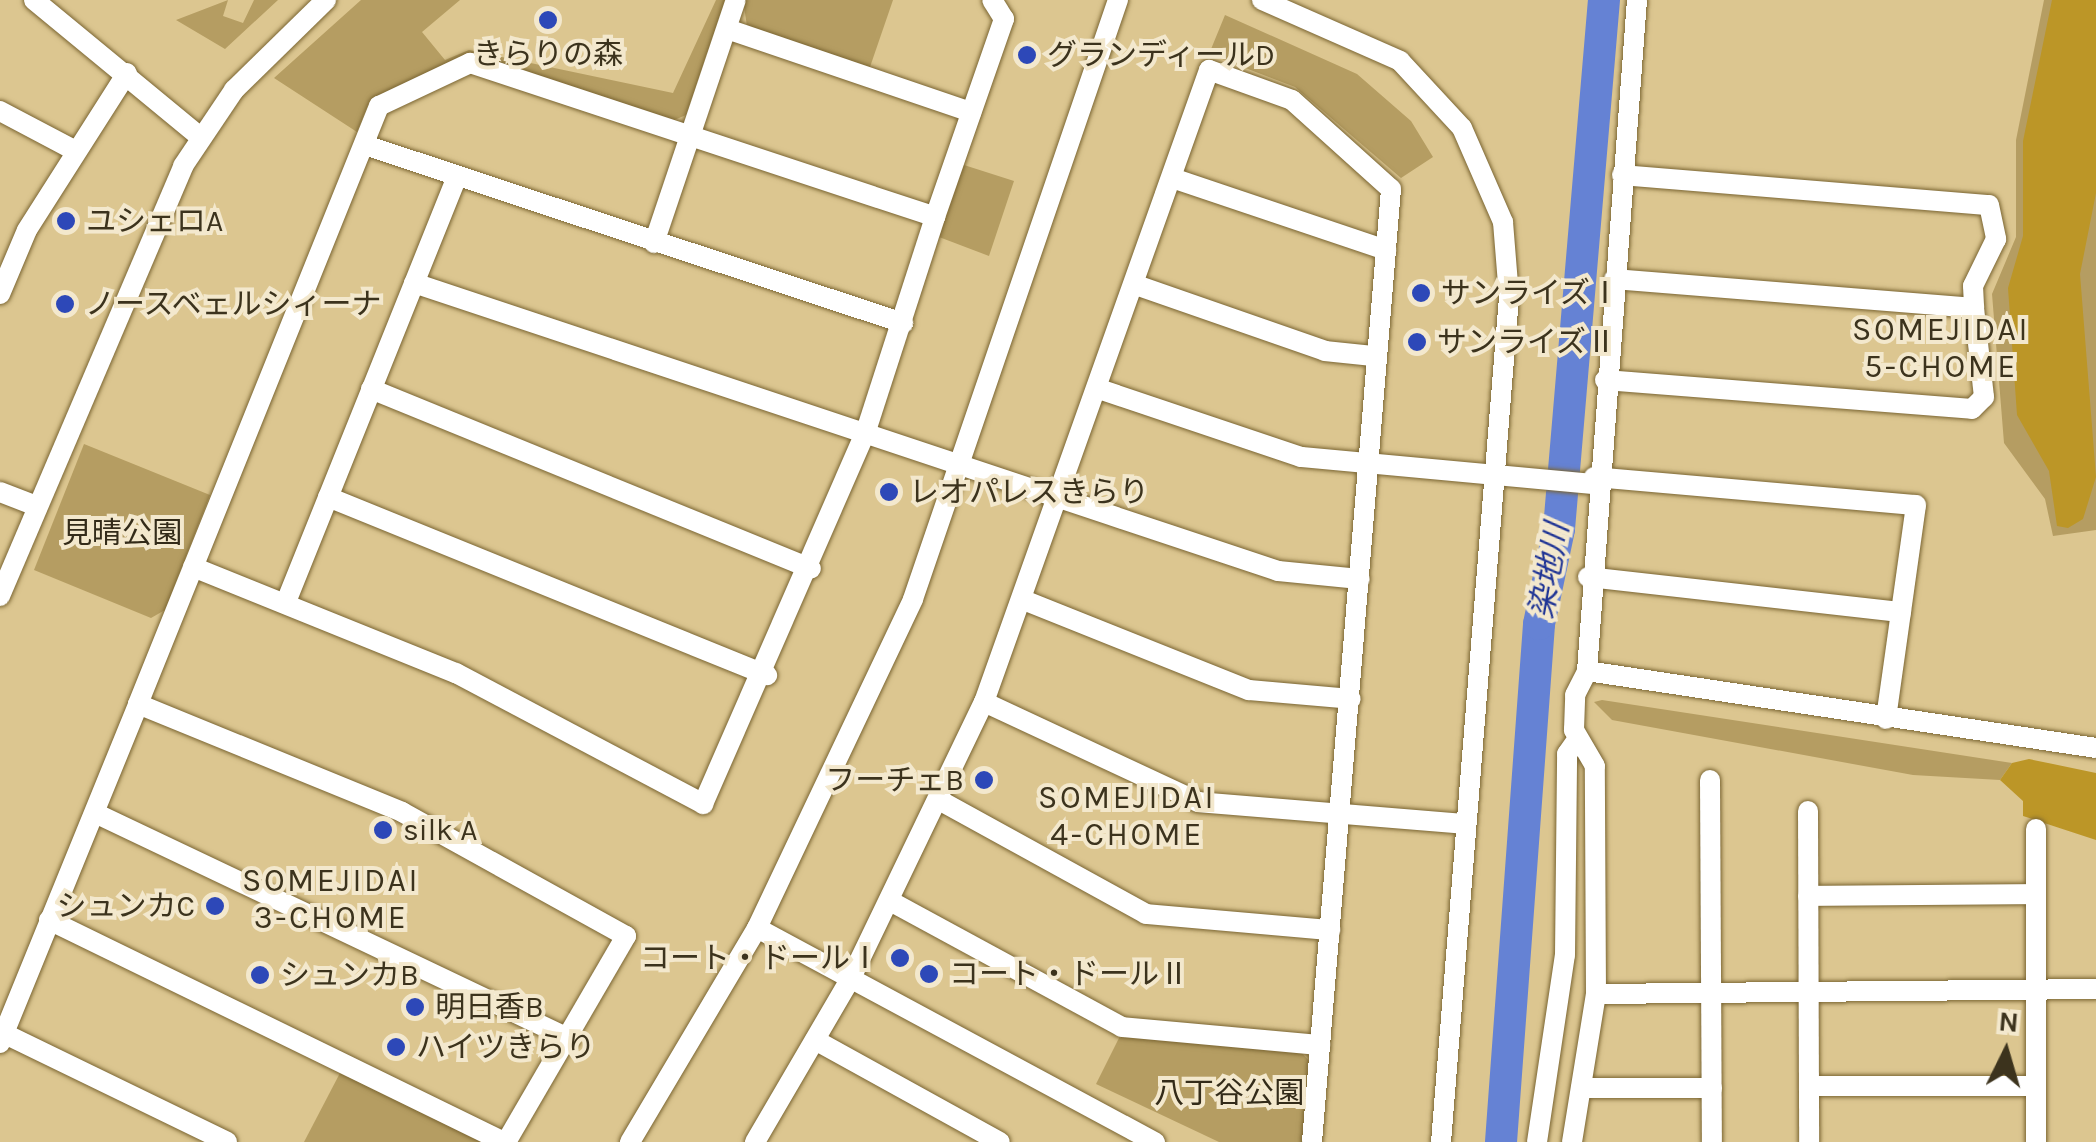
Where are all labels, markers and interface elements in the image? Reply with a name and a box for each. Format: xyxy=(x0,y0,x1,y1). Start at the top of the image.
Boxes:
marker: きらりの森 xyxy=(537,9,559,31)
place label: きらりの森 xyxy=(473,36,623,72)
place label: グランディールD xyxy=(1047,37,1277,73)
marker: グランディールD xyxy=(1016,44,1038,66)
place label: ユシェロA xyxy=(86,203,223,239)
marker: ユシェロA xyxy=(55,210,77,232)
place label: サンライズⅠ xyxy=(1441,275,1621,311)
marker: サンライズⅠ xyxy=(1410,282,1432,304)
place label: ノースベェルシィーナ xyxy=(85,286,385,322)
marker: ノースベェルシィーナ xyxy=(54,293,76,315)
district label: SOMEJIDAI 5-CHOME xyxy=(1852,312,2030,387)
place label: サンライズⅡ xyxy=(1437,324,1617,360)
marker: サンライズⅡ xyxy=(1406,331,1428,353)
place label: レオパレスきらり xyxy=(909,474,1149,510)
marker: レオパレスきらり xyxy=(878,481,900,503)
park label: 見晴公園 xyxy=(62,515,182,551)
water label: 染地川 xyxy=(1523,520,1577,622)
place label: フーチェB xyxy=(825,762,964,798)
marker: フーチェB xyxy=(973,769,995,791)
district label: SOMEJIDAI 4-CHOME xyxy=(1038,780,1216,855)
place label: silk A xyxy=(403,812,477,848)
marker: silk A xyxy=(372,819,394,841)
district label: SOMEJIDAI 3-CHOME xyxy=(242,863,420,938)
place label: シュンカC xyxy=(57,888,195,924)
marker: シュンカC xyxy=(204,895,226,917)
place label: コート・ドールⅠ xyxy=(640,940,880,976)
marker: コート・ドールⅠ xyxy=(889,947,911,969)
place label: コート・ドールⅡ xyxy=(949,956,1189,992)
place label: シュンカB xyxy=(280,957,419,993)
marker: コート・ドールⅡ xyxy=(918,963,940,985)
marker: シュンカB xyxy=(249,964,271,986)
place label: 明日香B xyxy=(435,989,544,1025)
marker: 明日香B xyxy=(404,996,426,1018)
north arrow xyxy=(1956,1002,2056,1102)
text: N xyxy=(1997,1004,2020,1039)
place label: ハイツきらり xyxy=(416,1029,596,1065)
marker: ハイツきらり xyxy=(385,1036,407,1058)
park label: 八丁谷公園 xyxy=(1154,1075,1304,1111)

